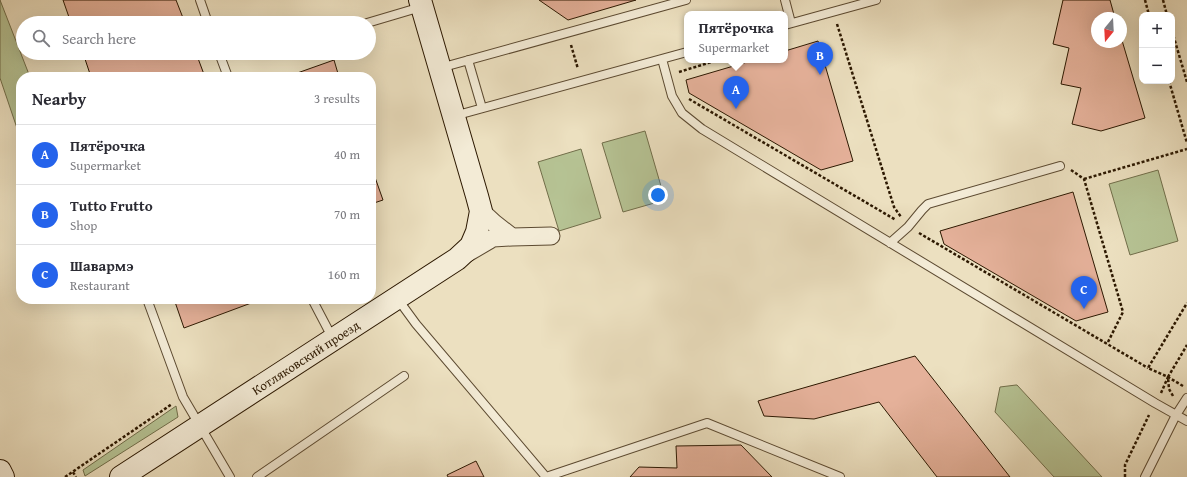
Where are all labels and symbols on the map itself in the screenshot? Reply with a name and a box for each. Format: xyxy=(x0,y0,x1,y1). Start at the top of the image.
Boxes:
north arrow xyxy=(1091,12,1127,48)
pin: B xyxy=(807,42,833,75)
pin: A xyxy=(723,76,749,109)
your location xyxy=(648,185,668,205)
pin: C xyxy=(1071,276,1097,309)
street label: Котляковский проезд xyxy=(248,315,363,399)

